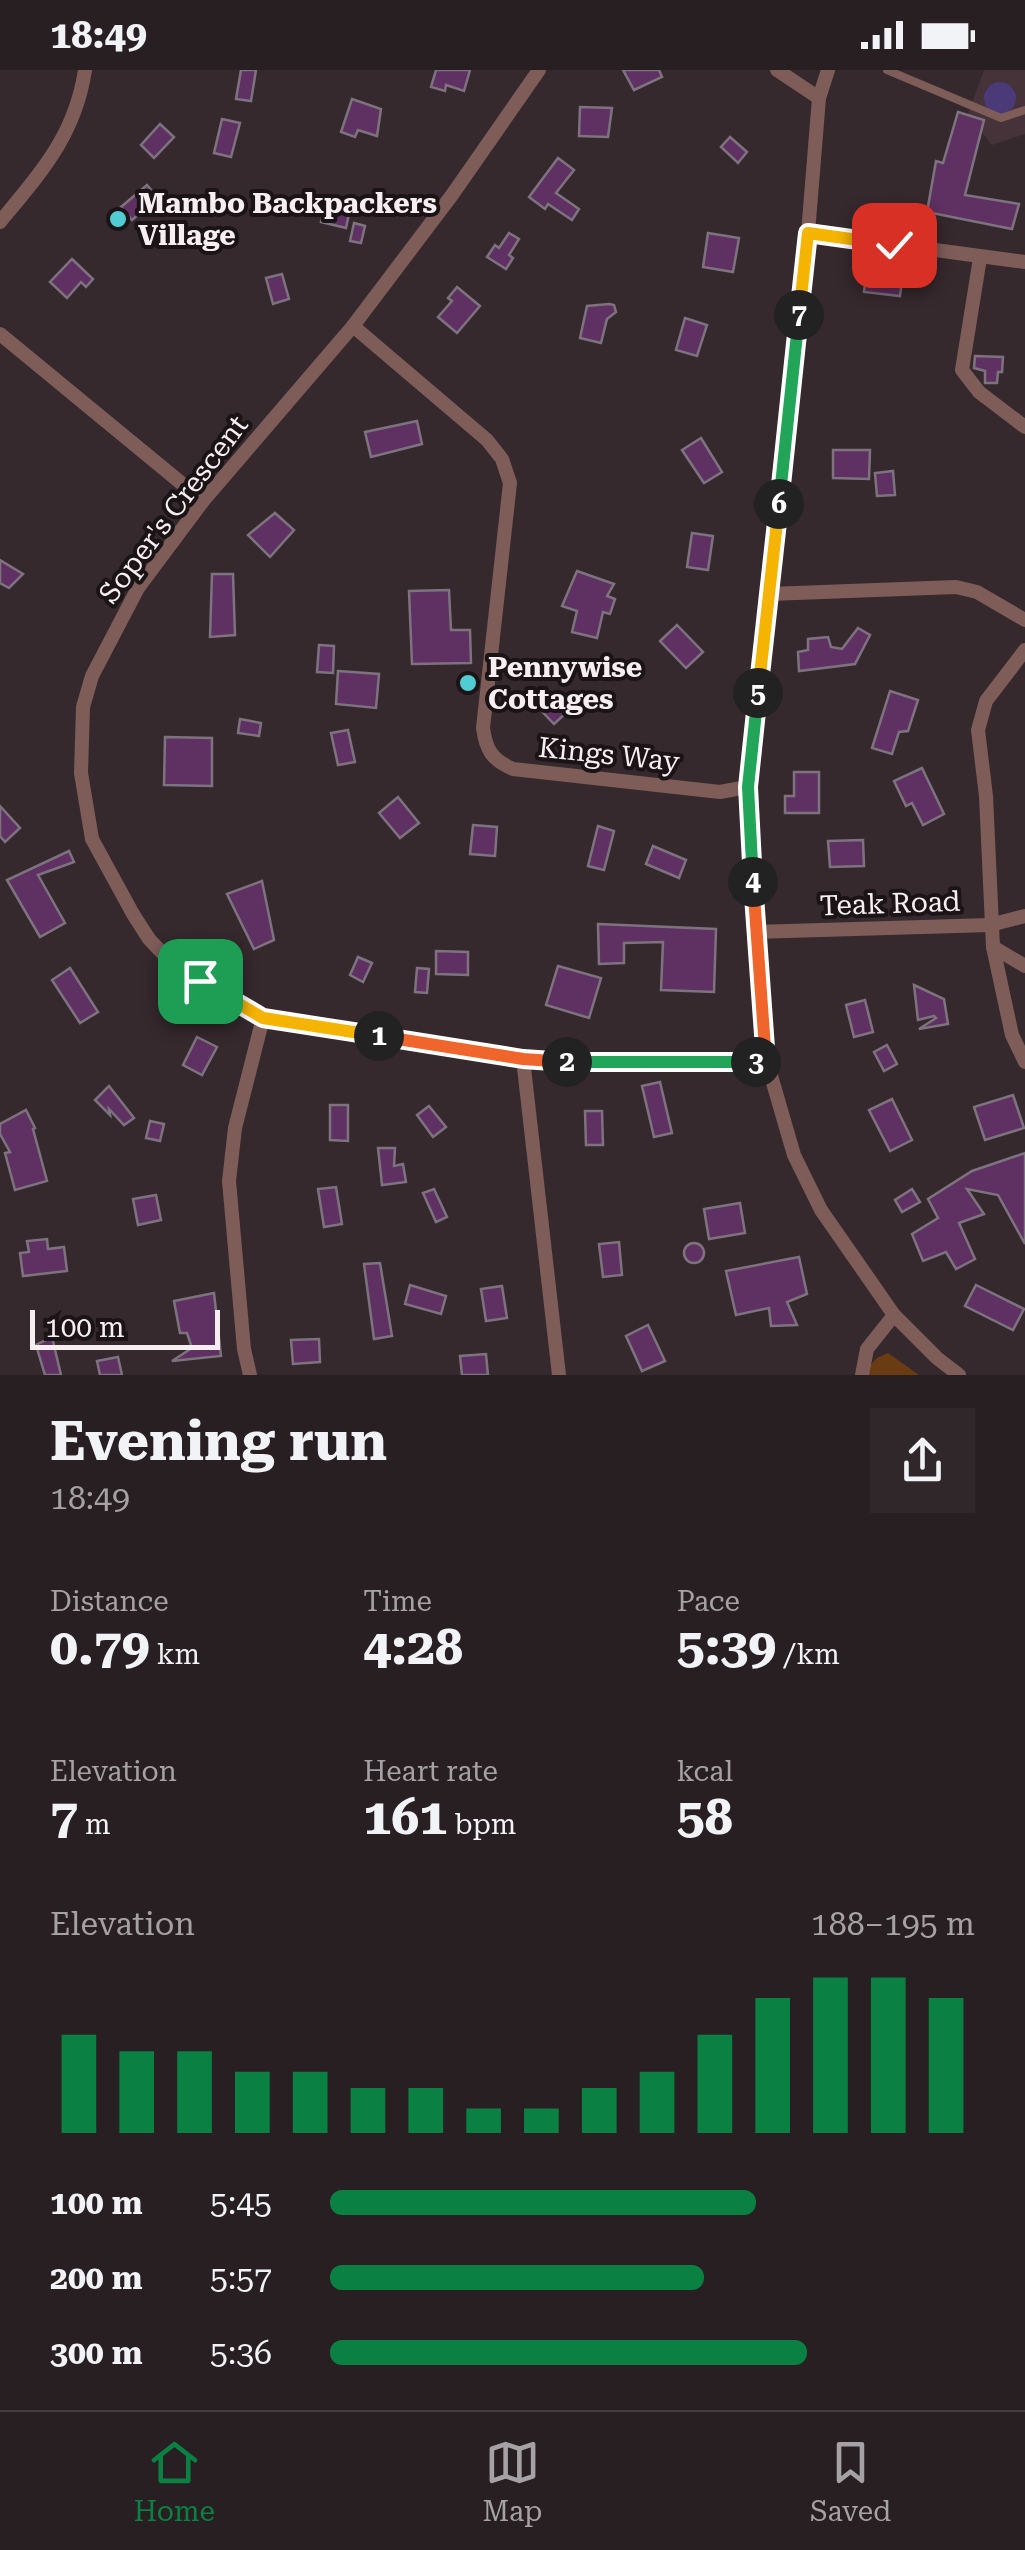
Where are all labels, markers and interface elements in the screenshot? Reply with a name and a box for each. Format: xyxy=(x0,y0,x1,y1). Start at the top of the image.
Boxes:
text: 18:49 xyxy=(50,13,147,57)
place label: Mambo Backpackers Village xyxy=(138,187,437,252)
pin xyxy=(852,203,937,288)
marker: Mambo Backpackers Village xyxy=(107,208,129,230)
icon: check xyxy=(867,218,922,273)
pin: 7 xyxy=(774,290,824,340)
text: 7 xyxy=(791,298,807,331)
street label: Soper's Crescent xyxy=(92,409,255,610)
pin: 6 xyxy=(754,479,804,529)
text: 6 xyxy=(771,487,787,520)
place label: Pennywise Cottages xyxy=(488,651,642,716)
pin: 5 xyxy=(733,668,783,718)
marker: Pennywise Cottages xyxy=(457,672,479,694)
text: 5 xyxy=(750,676,766,709)
street label: Kings Way xyxy=(537,731,682,778)
pin: 4 xyxy=(728,857,778,907)
text: 4 xyxy=(745,865,761,898)
street label: Teak Road xyxy=(819,885,961,922)
pin xyxy=(158,939,243,1024)
icon: arrive xyxy=(173,954,228,1009)
pin: 1 xyxy=(354,1011,404,1061)
text: 1 xyxy=(371,1019,387,1052)
pin: 2 xyxy=(542,1037,592,1087)
pin: 3 xyxy=(731,1037,781,1087)
text: 2 xyxy=(559,1045,575,1078)
text: 3 xyxy=(748,1045,764,1078)
scale bar xyxy=(30,1305,220,1350)
text: 100 m xyxy=(45,1311,125,1344)
button: share xyxy=(870,1408,975,1513)
text: Evening run xyxy=(50,1409,387,1473)
text: 18:49 xyxy=(50,1479,130,1517)
text: Distance xyxy=(50,1585,169,1618)
text: Time xyxy=(363,1585,432,1618)
text: Pace xyxy=(677,1585,740,1618)
text: 0.79 xyxy=(50,1618,150,1676)
text: 4:28 xyxy=(363,1618,463,1676)
text: 5:39 xyxy=(677,1618,776,1676)
text: km xyxy=(150,1638,200,1671)
text: /km xyxy=(776,1638,840,1671)
text: Elevation xyxy=(50,1755,177,1788)
text: Heart rate xyxy=(363,1755,498,1788)
text: kcal xyxy=(677,1755,733,1788)
text: 7 xyxy=(50,1788,78,1846)
text: 161 xyxy=(363,1788,447,1846)
text: 58 xyxy=(677,1788,733,1846)
text: m xyxy=(78,1808,111,1841)
text: bpm xyxy=(447,1808,516,1841)
text: Elevation xyxy=(50,1905,195,1943)
text: 188–195 m xyxy=(811,1905,975,1943)
text: 100 m xyxy=(50,2184,143,2222)
text: 5:45 xyxy=(210,2184,272,2222)
text: 200 m xyxy=(50,2259,143,2297)
text: 5:57 xyxy=(210,2259,272,2297)
text: 300 m xyxy=(50,2334,143,2372)
text: 5:36 xyxy=(210,2334,272,2372)
tab: Home xyxy=(134,2435,215,2528)
tab: Map xyxy=(483,2435,542,2528)
tab: Saved xyxy=(810,2435,891,2528)

